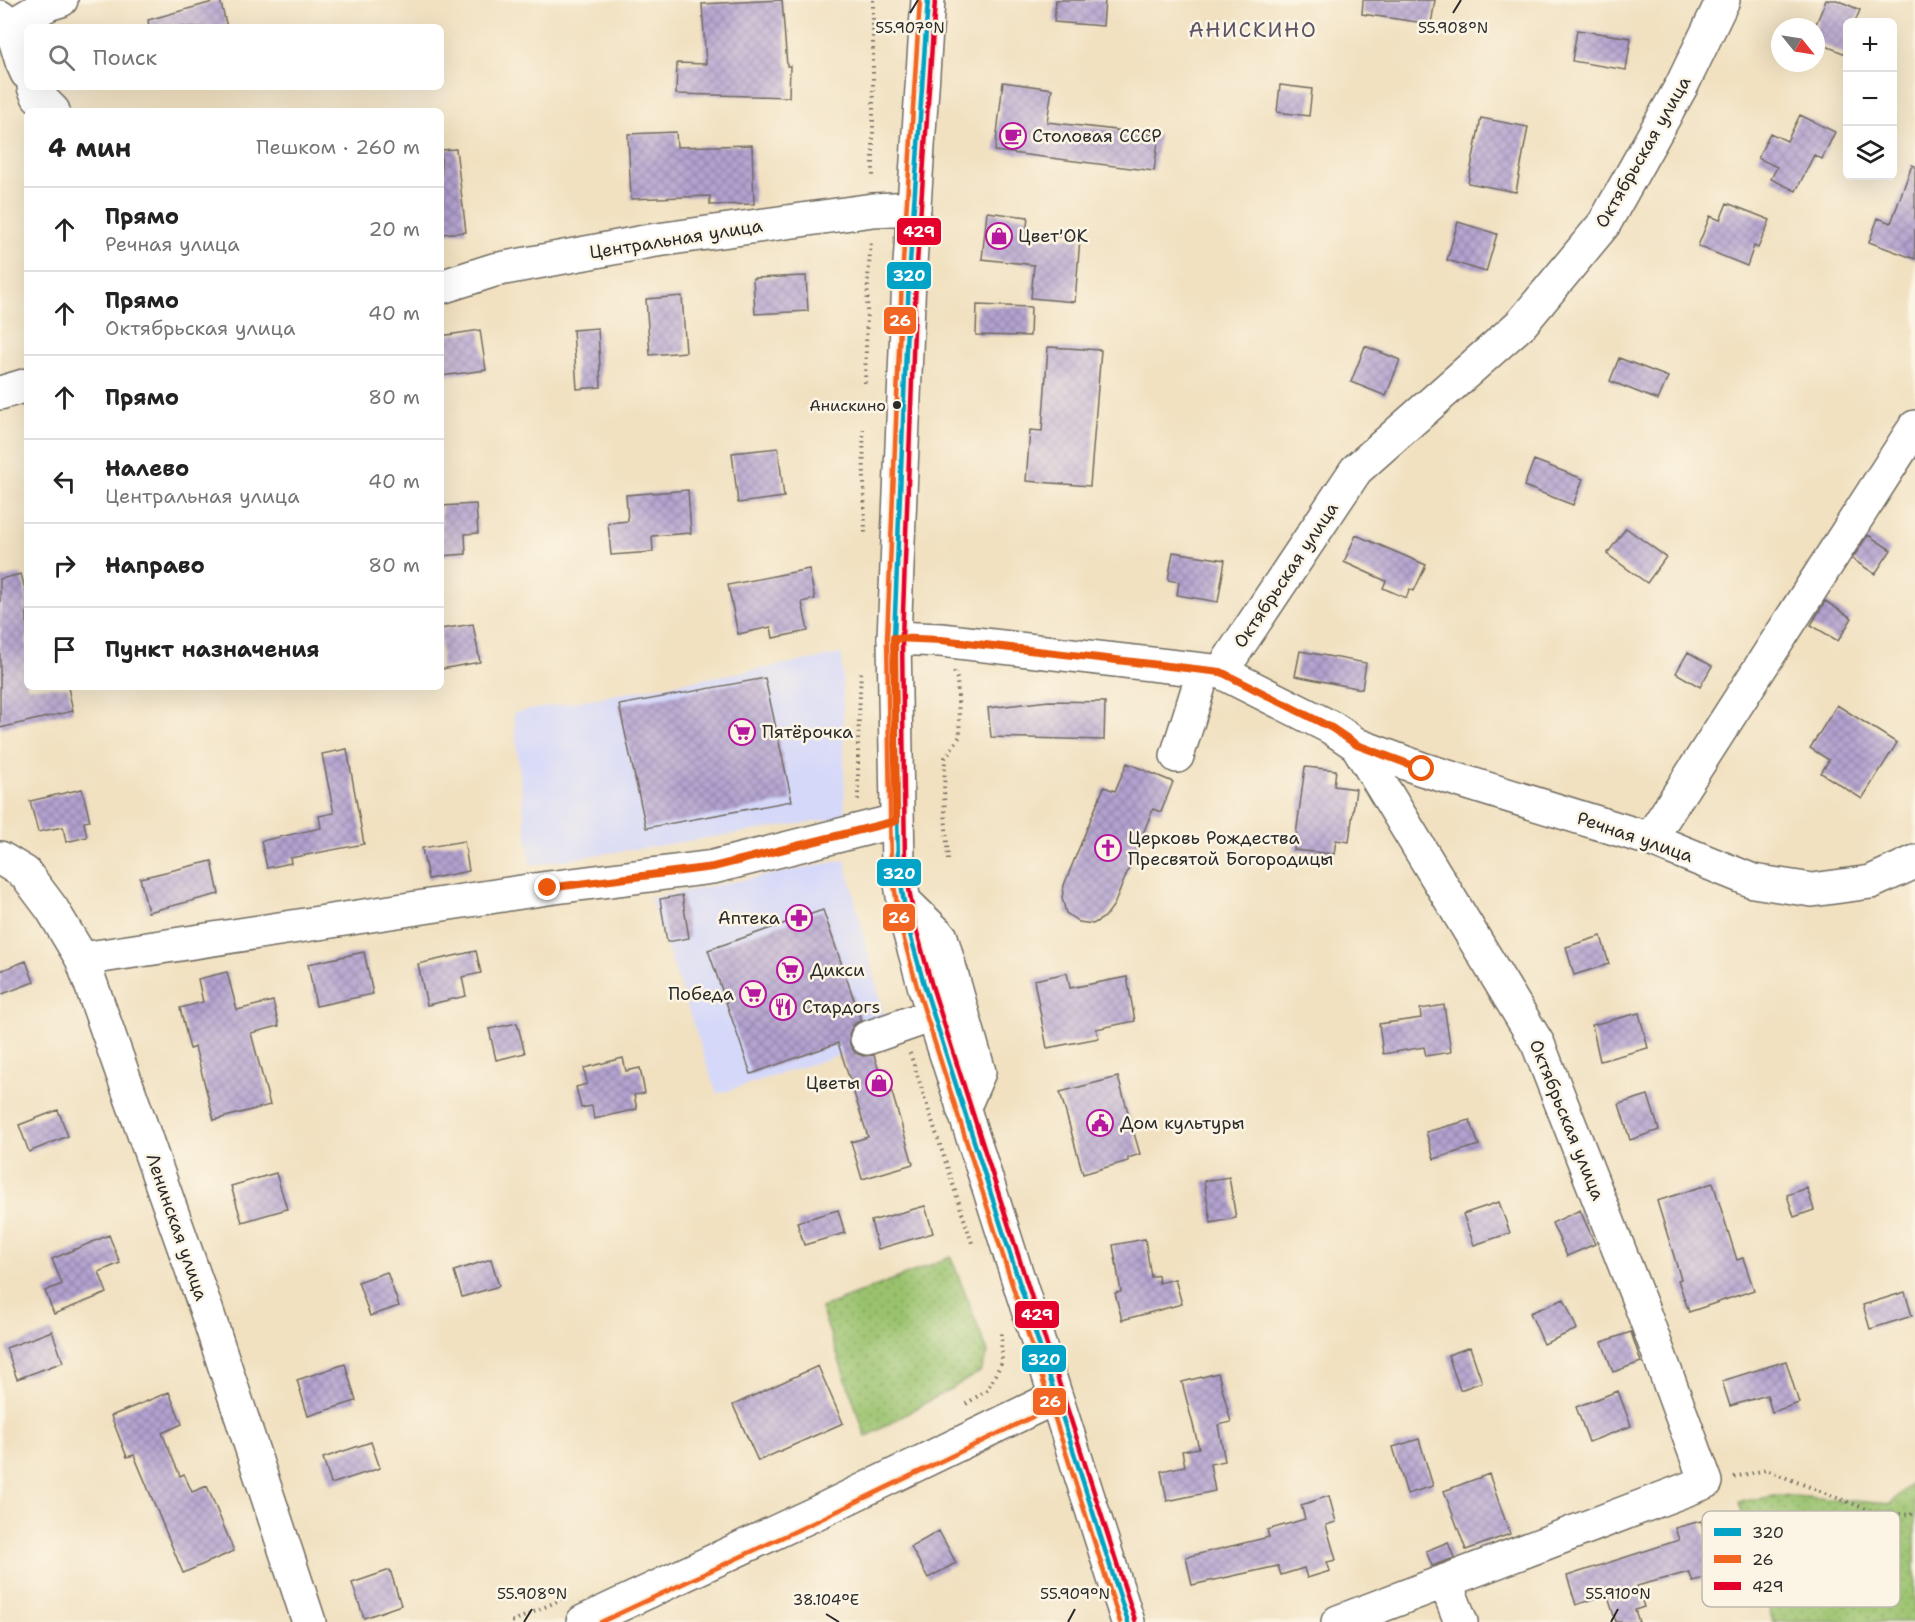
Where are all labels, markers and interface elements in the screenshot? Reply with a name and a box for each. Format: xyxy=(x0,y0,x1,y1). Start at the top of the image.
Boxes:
district label: АНИСКИНО xyxy=(1189,16,1317,44)
text: 55.907°N xyxy=(875,18,945,38)
text: 55.908°N xyxy=(1418,18,1488,38)
north arrow xyxy=(1771,18,1825,72)
map controls xyxy=(1843,18,1897,180)
button: + xyxy=(1843,18,1897,72)
search box xyxy=(24,24,444,90)
icon: search xyxy=(45,41,78,74)
text: Поиск xyxy=(93,43,157,72)
street label: Октябрьская улица xyxy=(1590,72,1696,232)
button: − xyxy=(1843,72,1897,126)
cafe icon: Столовая СССР xyxy=(998,121,1028,151)
place label: Столовая СССР xyxy=(1032,124,1162,148)
button: layers xyxy=(1843,126,1897,180)
text: 4 мин xyxy=(48,130,131,165)
text: Пешком · 260 m xyxy=(256,134,420,160)
text: Прямо xyxy=(105,202,179,231)
icon: ahead xyxy=(48,213,81,246)
street label: Центральная улица xyxy=(588,213,764,265)
text: 20 m xyxy=(369,216,420,242)
line badge: 429 xyxy=(896,217,942,246)
text: 429 xyxy=(903,221,935,242)
shop icon: Цвет'OK xyxy=(984,221,1014,251)
place label: Цвет'OK xyxy=(1018,224,1088,248)
text: Речная улица xyxy=(105,231,240,257)
line badge: 320 xyxy=(886,261,932,290)
text: 320 xyxy=(893,265,925,286)
text: Прямо xyxy=(105,286,179,315)
icon: ahead xyxy=(48,297,81,330)
text: 40 m xyxy=(368,300,420,326)
line badge: 26 xyxy=(883,306,917,335)
text: 26 xyxy=(889,310,911,331)
text: Октябрьская улица xyxy=(105,315,295,341)
icon: ahead xyxy=(48,381,81,414)
text: Прямо xyxy=(105,383,179,412)
text: 80 m xyxy=(368,384,420,410)
place label: Анискино xyxy=(809,395,886,416)
marker: Анискино xyxy=(891,399,903,411)
text: Налево xyxy=(105,454,189,483)
icon: left xyxy=(48,465,81,498)
text: 40 m xyxy=(368,468,420,494)
text: Центральная улица xyxy=(105,483,300,509)
street label: Октябрьская улица xyxy=(1228,497,1344,653)
icon: right xyxy=(48,549,81,582)
text: Направо xyxy=(105,551,205,580)
text: 80 m xyxy=(368,552,420,578)
icon: arrive xyxy=(48,633,81,666)
text: Пункт назначения xyxy=(105,635,319,664)
supermarket icon: Пятёрочка xyxy=(727,717,757,747)
place label: Пятёрочка xyxy=(762,720,853,744)
route start xyxy=(1408,755,1434,781)
street label: Речная улица xyxy=(1574,806,1696,868)
place label: Церковь Рождества Пресвятой Богородицы xyxy=(1128,826,1333,871)
church icon: Церковь Рождества Пресвятой Богородицы xyxy=(1093,833,1123,863)
line badge: 320 xyxy=(876,858,922,887)
text: 320 xyxy=(883,863,915,884)
route end xyxy=(534,874,560,900)
pharmacy icon: Аптека xyxy=(784,903,814,933)
line badge: 26 xyxy=(882,903,916,932)
place label: Аптека xyxy=(718,906,780,930)
text: 26 xyxy=(888,907,910,928)
supermarket icon: Дикси xyxy=(775,955,805,985)
place label: Дикси xyxy=(810,958,865,982)
supermarket icon: Победа xyxy=(738,979,768,1009)
place label: Победа xyxy=(668,982,734,1006)
restaurant icon: Стардогs xyxy=(768,992,798,1022)
place label: Стардогs xyxy=(802,995,880,1019)
street label: Октябрьская улица xyxy=(1524,1036,1610,1204)
shop icon: Цветы xyxy=(864,1068,894,1098)
place label: Цветы xyxy=(806,1071,860,1095)
public building icon: Дом культуры xyxy=(1085,1108,1115,1138)
place label: Дом культуры xyxy=(1120,1111,1245,1135)
street label: Ленинская улица xyxy=(141,1150,213,1304)
line badge: 429 xyxy=(1014,1300,1060,1329)
text: 429 xyxy=(1021,1304,1053,1325)
line badge: 320 xyxy=(1021,1344,1067,1373)
text: 320 xyxy=(1028,1349,1060,1370)
line badge: 26 xyxy=(1032,1387,1067,1416)
text: 26 xyxy=(1039,1391,1061,1412)
legend xyxy=(1702,1511,1900,1607)
text: 320 xyxy=(1752,1522,1784,1543)
text: 26 xyxy=(1752,1549,1774,1570)
text: 429 xyxy=(1752,1576,1784,1597)
text: 55.908°N xyxy=(497,1584,567,1604)
text: 55.909°N xyxy=(1040,1584,1110,1604)
text: 55.910°N xyxy=(1585,1584,1651,1604)
text: 38.104°E xyxy=(793,1590,859,1610)

